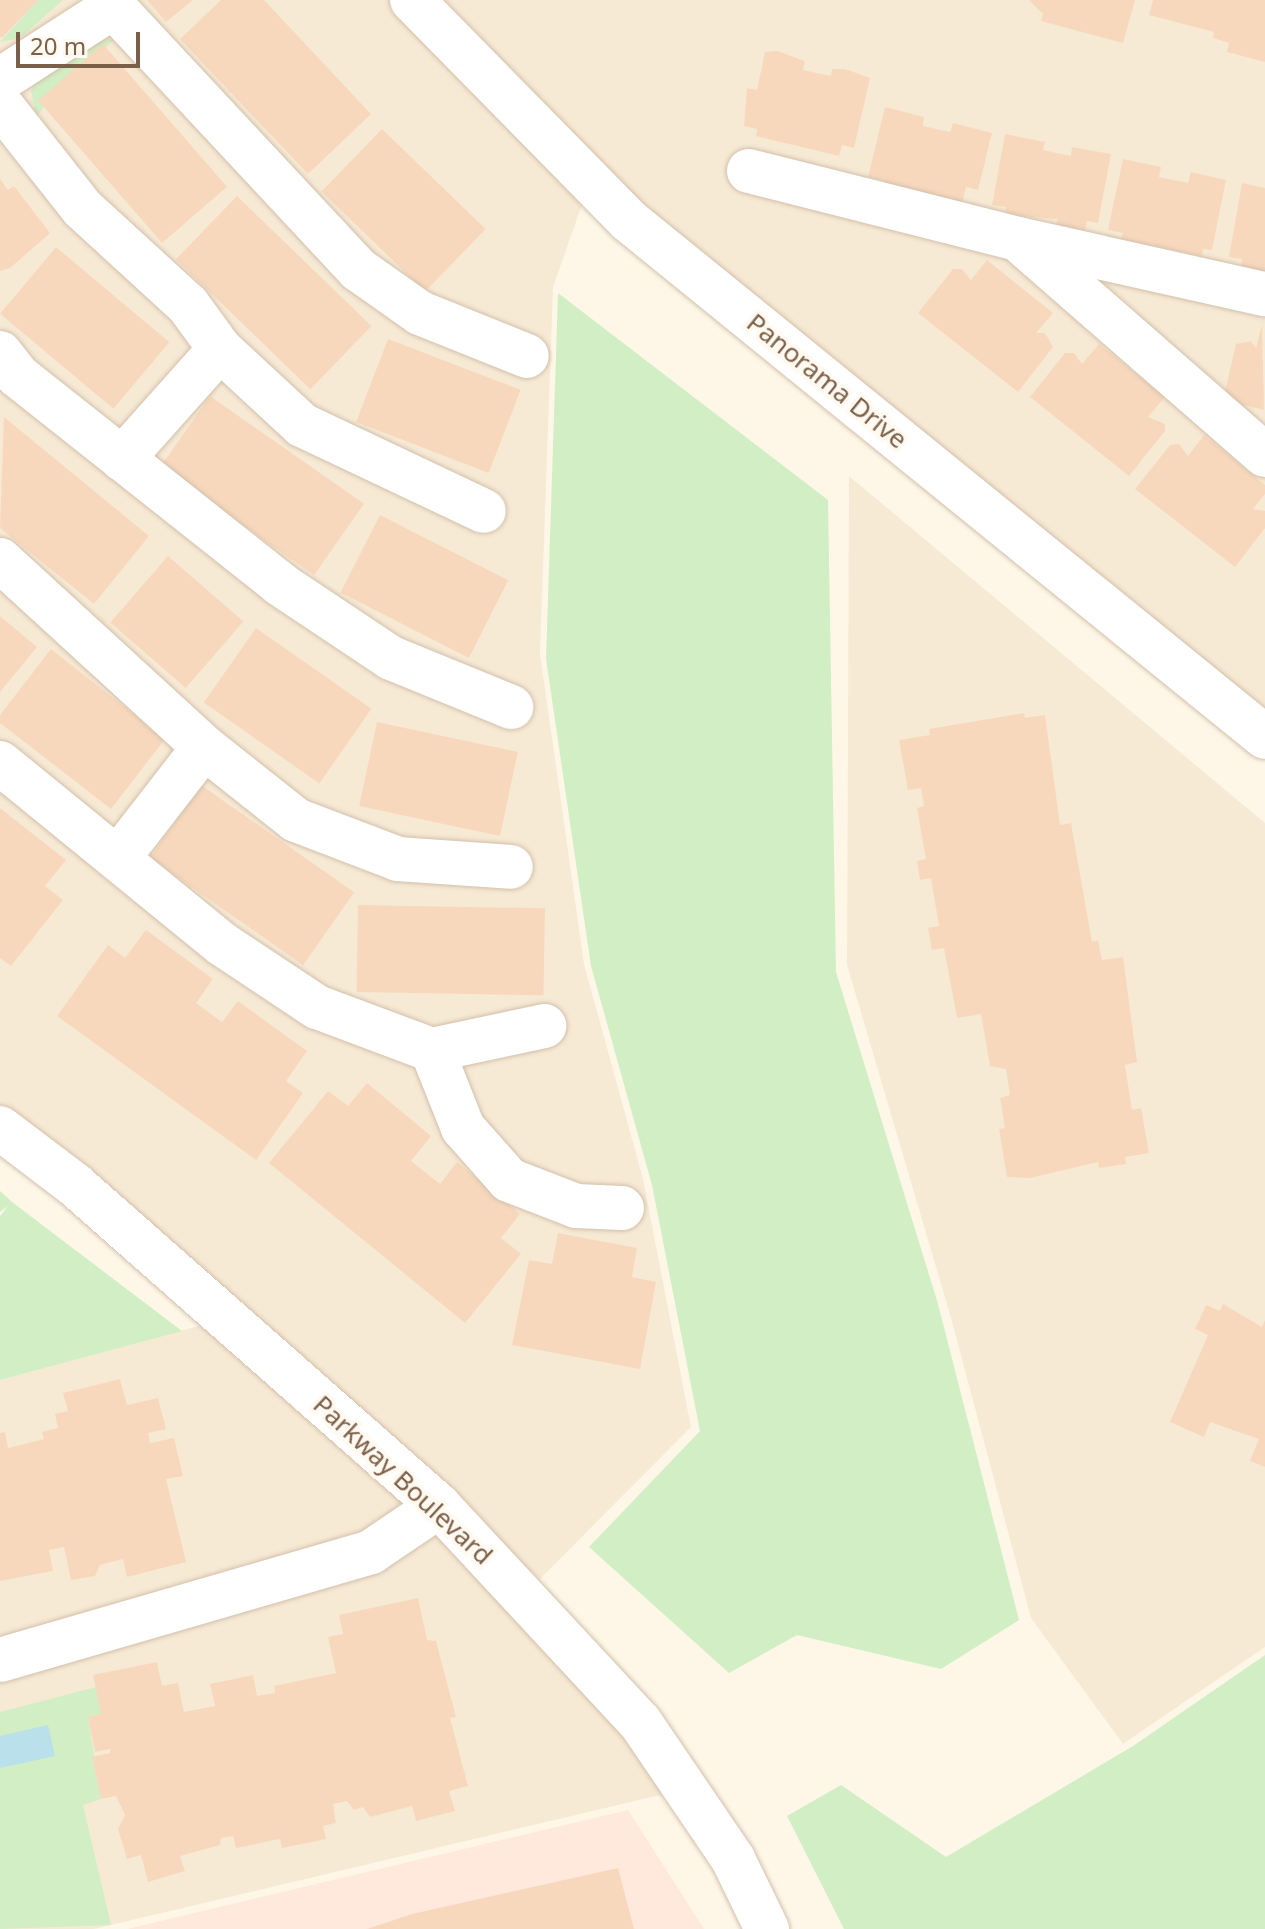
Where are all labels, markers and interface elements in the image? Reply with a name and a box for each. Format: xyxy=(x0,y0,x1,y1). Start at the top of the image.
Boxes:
scale bar xyxy=(20,16,144,66)
text: 20 m xyxy=(30,29,86,62)
street label: Panorama Drive xyxy=(741,307,913,455)
street label: Parkway Boulevard xyxy=(307,1389,499,1571)

